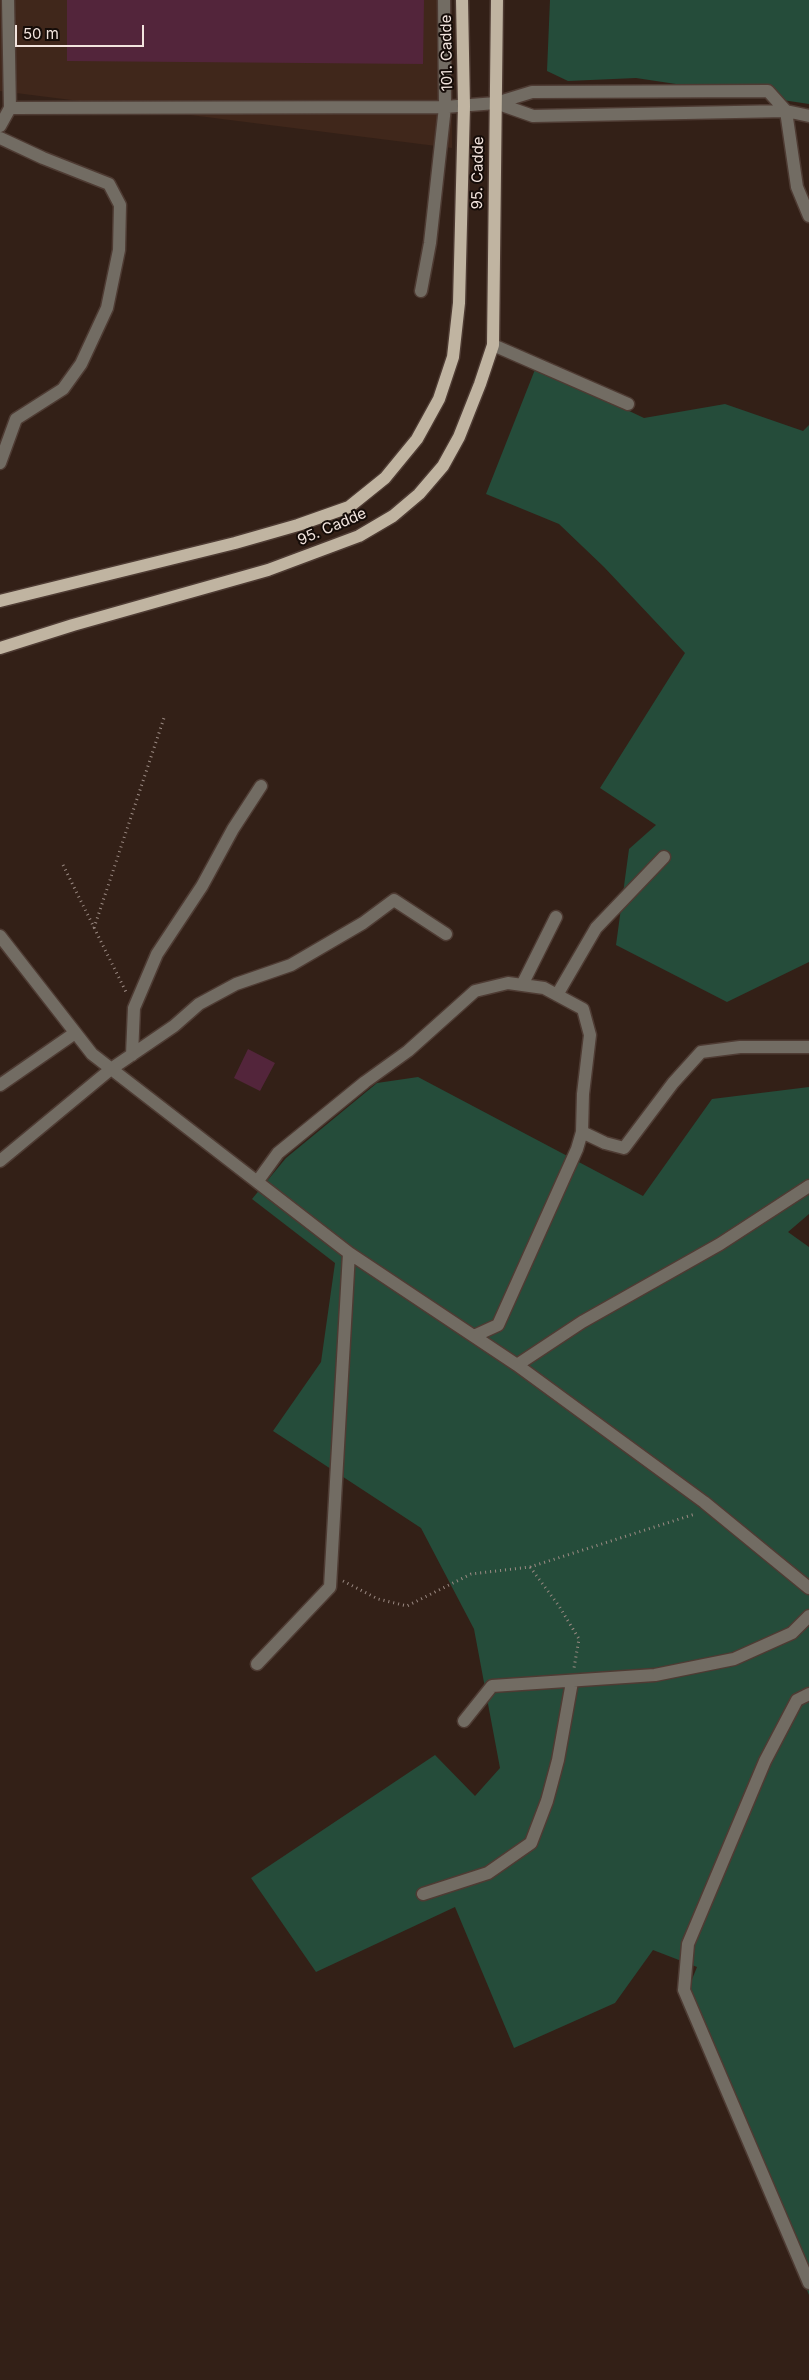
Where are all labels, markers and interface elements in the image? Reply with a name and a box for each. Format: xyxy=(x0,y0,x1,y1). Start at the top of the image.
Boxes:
street label: 101. Cadde xyxy=(437,14,457,92)
scale bar xyxy=(18,15,146,47)
text: 50 m xyxy=(23,24,59,43)
street label: 95. Cadde xyxy=(468,136,488,210)
street label: 95. Cadde xyxy=(295,504,369,550)

